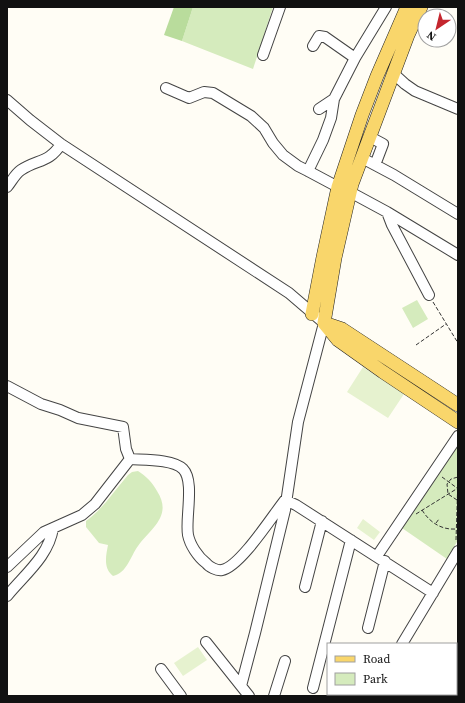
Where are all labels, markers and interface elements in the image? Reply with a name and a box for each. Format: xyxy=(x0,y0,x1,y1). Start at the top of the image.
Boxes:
north arrow xyxy=(417,8,457,48)
text: N xyxy=(424,27,439,44)
legend xyxy=(327,643,457,695)
text: Road xyxy=(363,651,390,667)
text: Park xyxy=(363,671,388,687)

